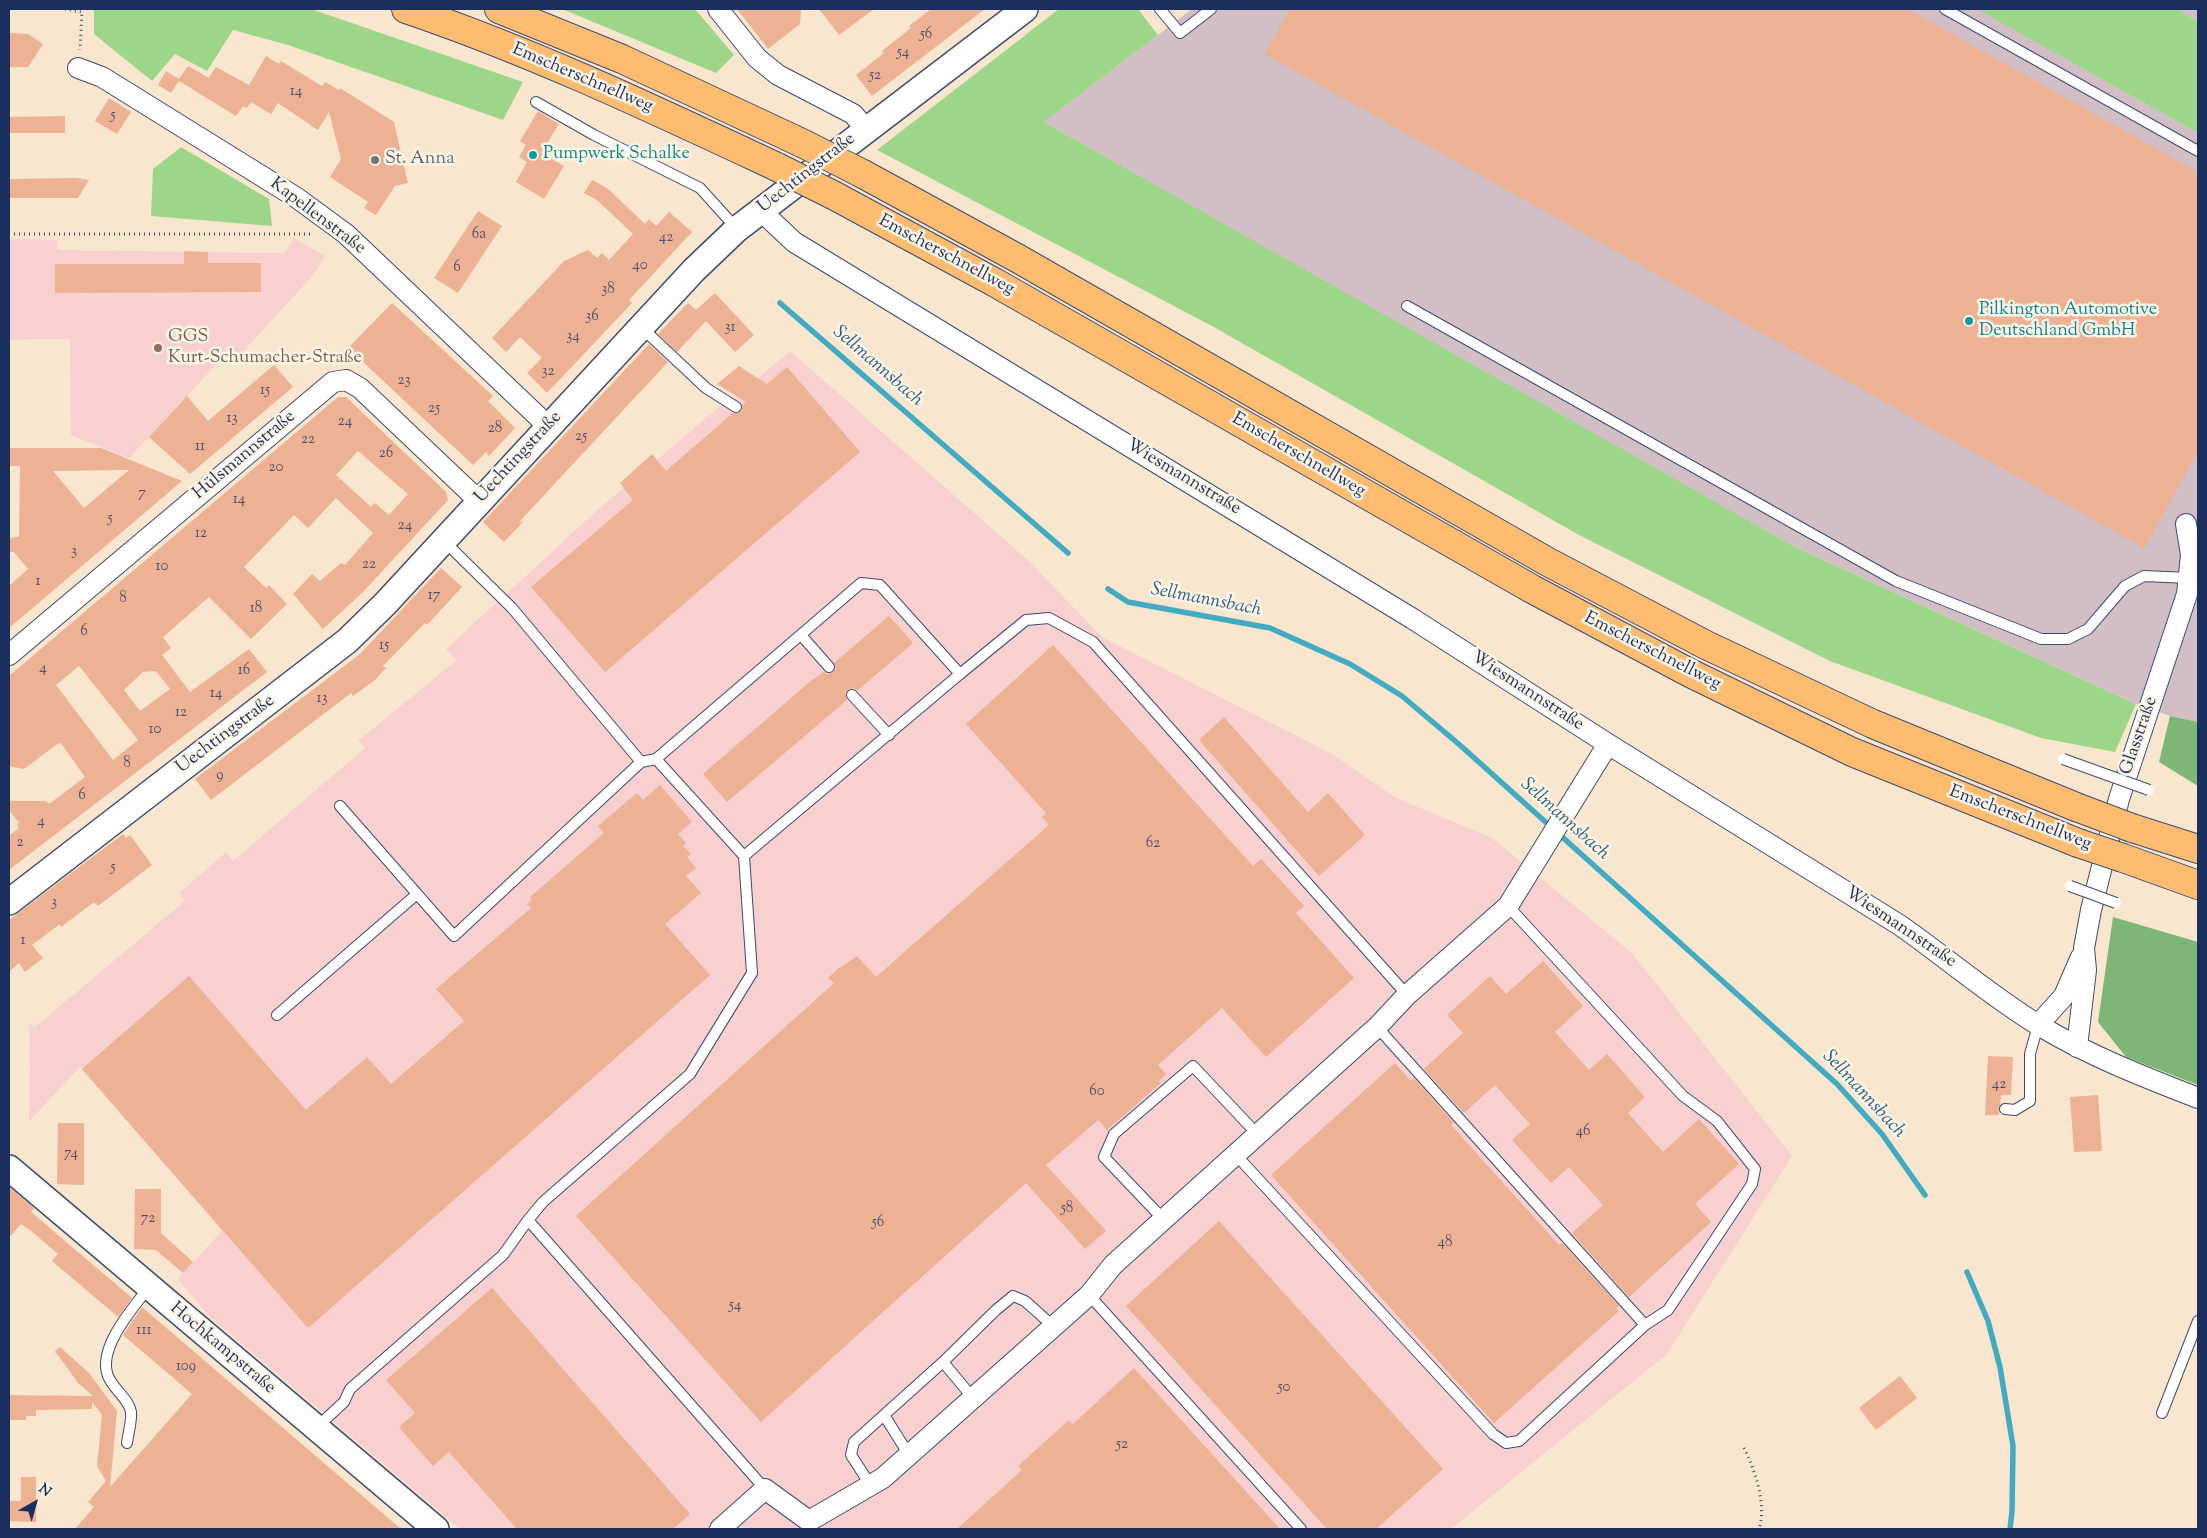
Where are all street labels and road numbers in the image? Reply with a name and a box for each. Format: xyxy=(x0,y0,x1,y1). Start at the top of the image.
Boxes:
street label: Emscherschnellweg xyxy=(508,40,656,118)
street label: Uechtingstraße xyxy=(754,129,860,219)
street label: Kapellenstraße xyxy=(265,174,369,260)
street label: Emscherschnellweg xyxy=(874,211,1018,301)
street label: Hülsmannstraße xyxy=(189,407,301,505)
street label: Uechtingstraße xyxy=(471,408,567,508)
street label: Emscherschnellweg xyxy=(1227,409,1369,503)
street label: Wiesmannstraße xyxy=(1122,435,1244,521)
street label: Emscherschnellweg xyxy=(1580,608,1724,696)
street label: Wiesmannstraße xyxy=(1467,648,1587,736)
street label: Uechtingstraße xyxy=(172,691,280,779)
street label: Glasstraße xyxy=(2117,694,2163,778)
street label: Emscherschnellweg xyxy=(1946,782,2094,856)
street label: Wiesmannstraße xyxy=(1840,883,1960,973)
street label: Hochkampstraße xyxy=(165,1298,279,1400)

